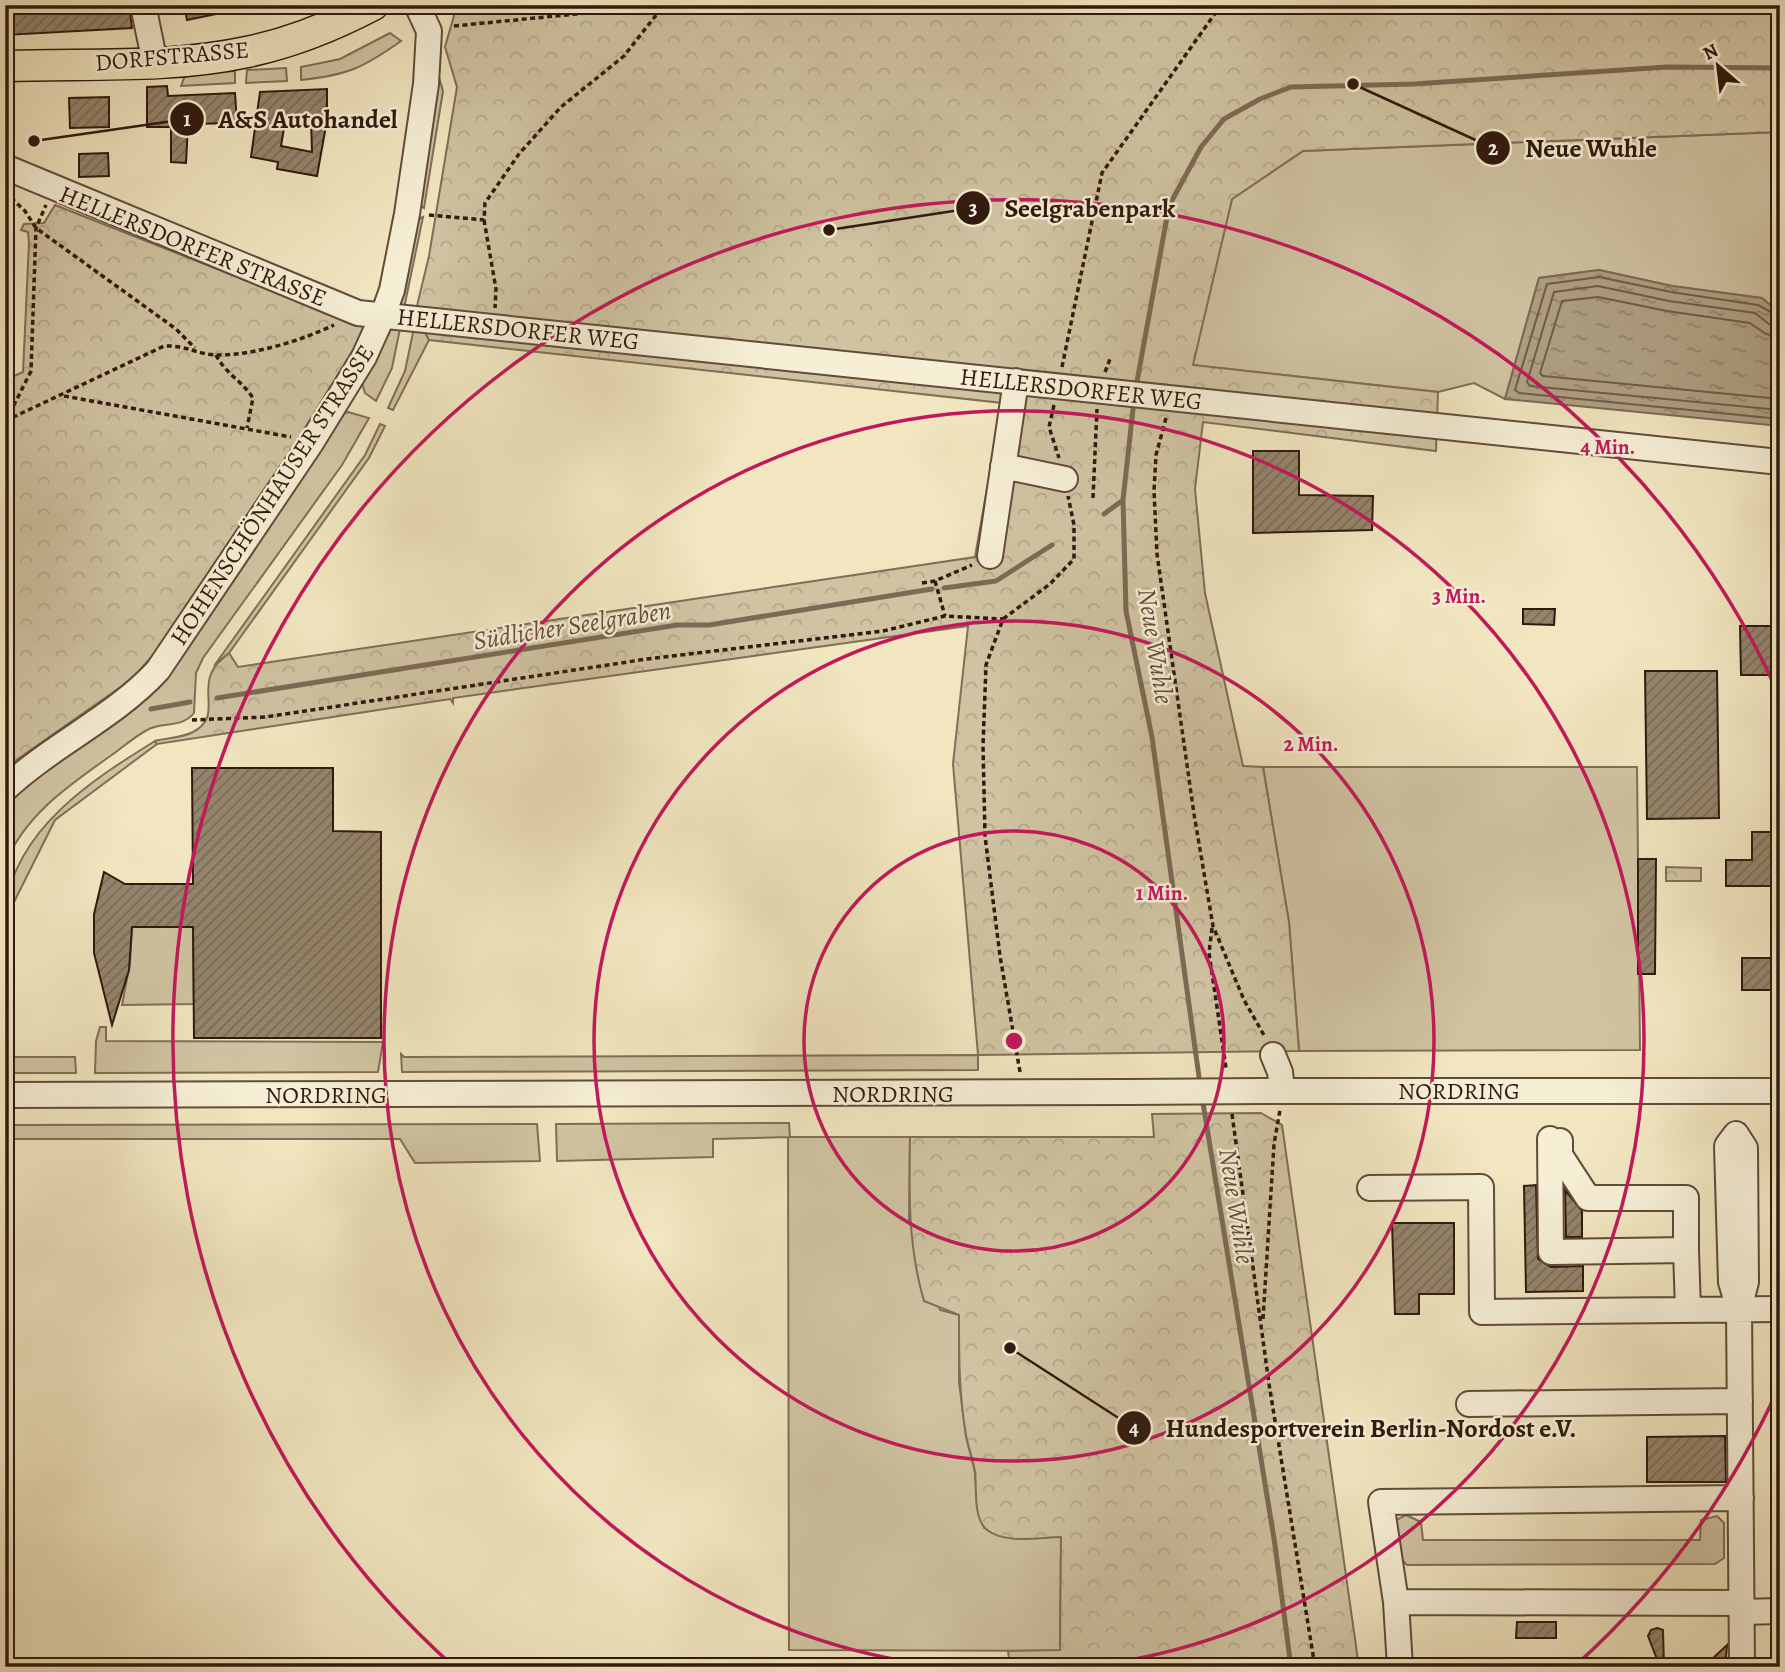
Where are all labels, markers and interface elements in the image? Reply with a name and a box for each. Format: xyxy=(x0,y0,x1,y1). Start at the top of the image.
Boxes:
north arrow xyxy=(1684,32,1754,102)
street label: DORFSTRASSE xyxy=(94,33,250,79)
text: N xyxy=(1698,37,1723,67)
callout: A&S Autohandel xyxy=(169,96,412,143)
text: A&S Autohandel xyxy=(217,102,398,137)
text: 1 xyxy=(183,105,191,133)
callout: Neue Wuhle xyxy=(1476,124,1671,171)
text: Neue Wuhle xyxy=(1525,131,1657,166)
text: 2 xyxy=(1488,134,1498,162)
street label: HELLERSDORFER STRASSE xyxy=(55,178,331,314)
callout: Seelgrabenpark xyxy=(956,184,1190,231)
text: Seelgrabenpark xyxy=(1005,191,1176,226)
text: 3 xyxy=(968,194,978,222)
street label: HELLERSDORFER WEG xyxy=(395,300,641,358)
street label: HOHENSCHÖNHAUSER STRASSE xyxy=(163,339,381,651)
street label: HELLERSDORFER WEG xyxy=(958,360,1204,418)
text: 4 Min. xyxy=(1581,433,1635,461)
text: 3 Min. xyxy=(1432,582,1486,610)
water label: Neue Wuhle xyxy=(1129,586,1182,706)
water label: Südlicher Seelgraben xyxy=(471,593,673,658)
text: 2 Min. xyxy=(1283,730,1339,758)
text: 1 Min. xyxy=(1136,879,1188,907)
centre of rings xyxy=(1002,1029,1026,1053)
street label: NORDRING xyxy=(1398,1075,1520,1107)
street label: NORDRING xyxy=(832,1078,954,1110)
street label: NORDRING xyxy=(265,1079,387,1111)
water label: Neue Wuhle xyxy=(1210,1146,1263,1266)
callout: Hundesportverein Berlin-Nordost e.V. xyxy=(1116,1405,1590,1452)
text: Hundesportverein Berlin-Nordost e.V. xyxy=(1166,1411,1577,1446)
text: 4 xyxy=(1129,1414,1139,1442)

